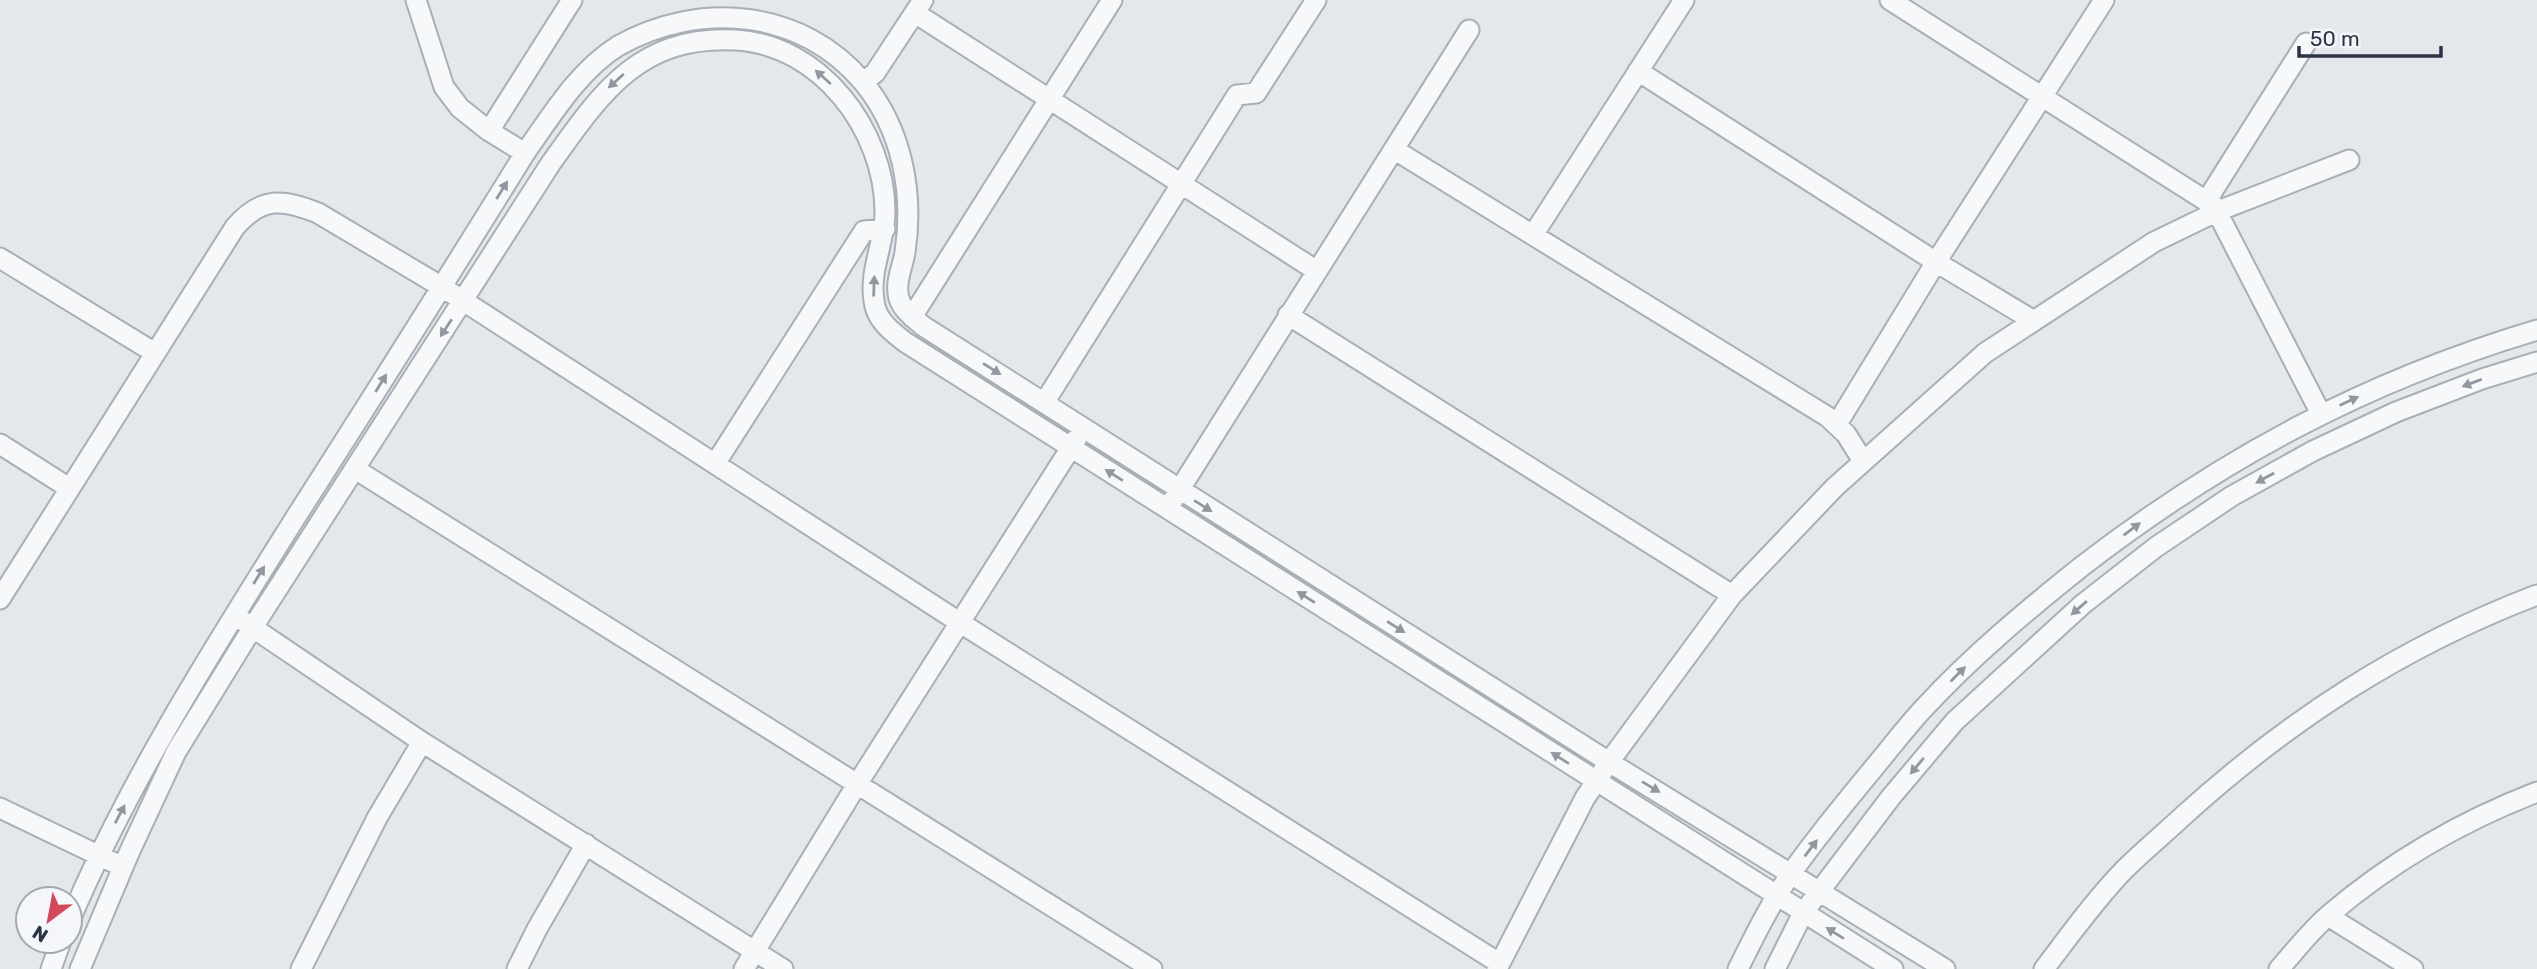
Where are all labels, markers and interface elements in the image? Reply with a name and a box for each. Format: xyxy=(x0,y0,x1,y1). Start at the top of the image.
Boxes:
scale bar xyxy=(2299,14,2441,58)
text: 50 m xyxy=(2310,26,2360,51)
one-way arrow xyxy=(815,70,832,86)
one-way arrow xyxy=(607,73,625,89)
one-way arrow xyxy=(495,181,508,200)
one-way arrow xyxy=(868,275,880,297)
one-way arrow xyxy=(439,318,452,338)
one-way arrow xyxy=(982,363,1001,376)
one-way arrow xyxy=(374,374,388,392)
one-way arrow xyxy=(2461,378,2482,389)
one-way arrow xyxy=(2339,395,2359,407)
one-way arrow xyxy=(1105,468,1123,482)
one-way arrow xyxy=(2256,472,2275,484)
one-way arrow xyxy=(1194,499,1213,512)
one-way arrow xyxy=(2123,522,2141,536)
one-way arrow xyxy=(253,566,266,585)
one-way arrow xyxy=(1296,590,1316,603)
one-way arrow xyxy=(2071,600,2088,615)
one-way arrow xyxy=(1386,621,1406,634)
one-way arrow xyxy=(1949,666,1966,683)
one-way arrow xyxy=(1551,752,1570,765)
one-way arrow xyxy=(1910,758,1925,775)
one-way arrow xyxy=(1641,781,1660,794)
one-way arrow xyxy=(114,804,125,824)
one-way arrow xyxy=(1803,839,1817,857)
north arrow xyxy=(14,885,84,955)
text: N xyxy=(28,921,52,947)
one-way arrow xyxy=(1825,927,1844,940)

